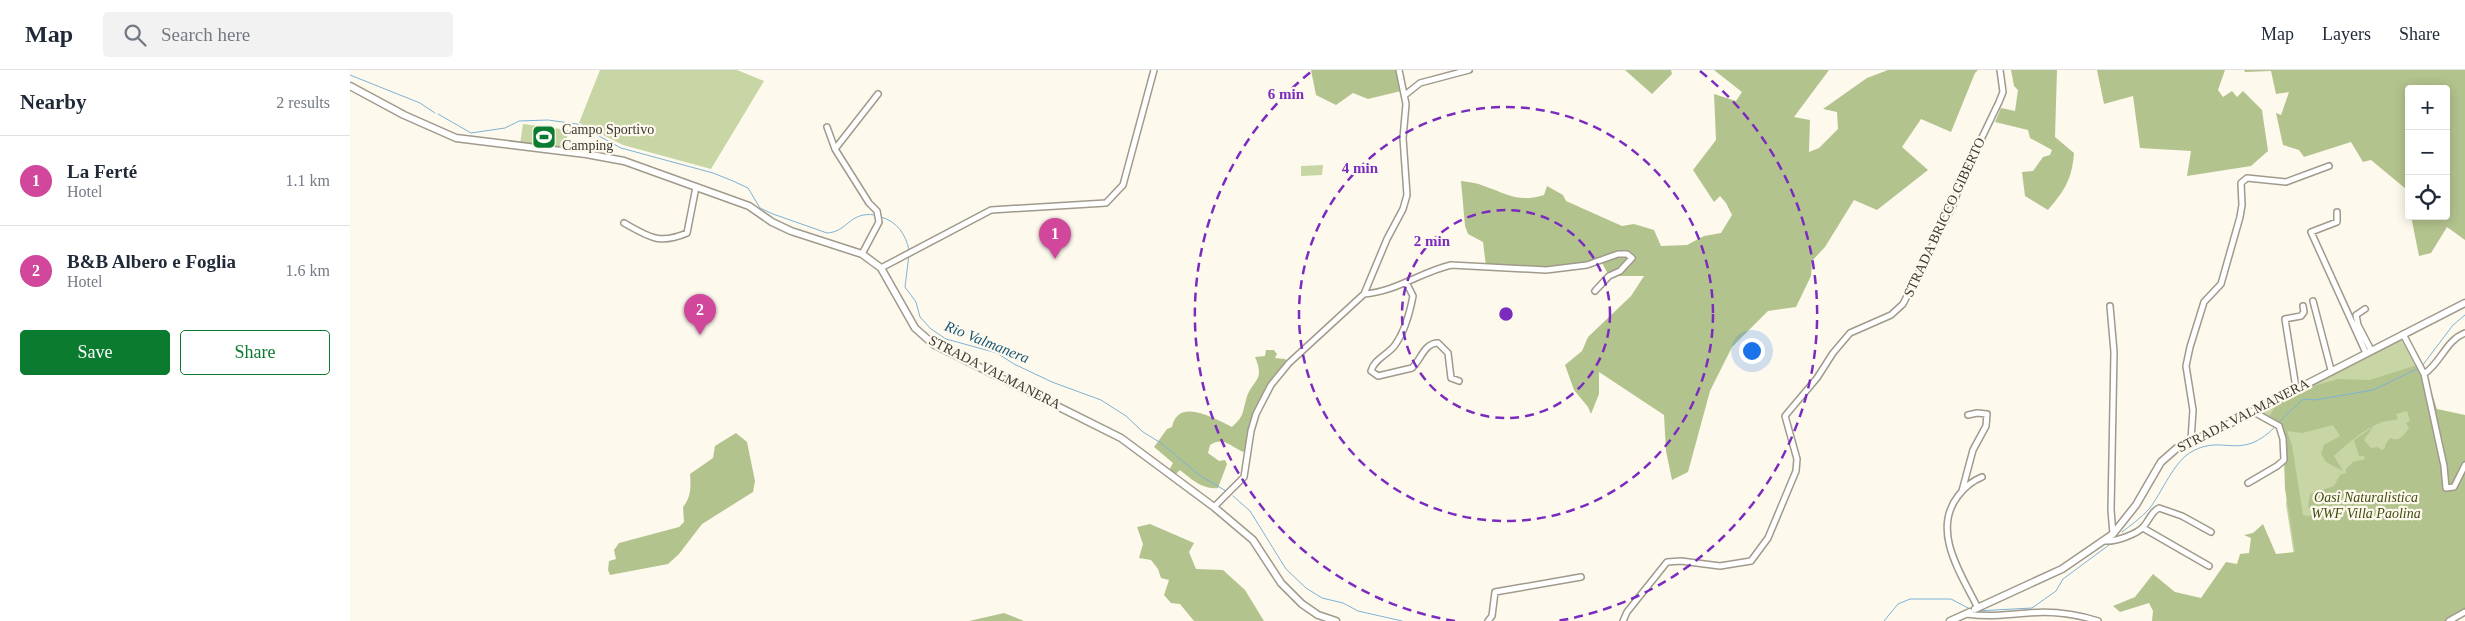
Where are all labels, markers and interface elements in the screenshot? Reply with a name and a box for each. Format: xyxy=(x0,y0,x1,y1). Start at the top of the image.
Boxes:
search box xyxy=(103,12,453,57)
text: Map xyxy=(25,21,73,47)
icon: search xyxy=(121,21,149,49)
text: Search here xyxy=(161,24,250,45)
text: Map xyxy=(2261,24,2294,44)
text: Layers xyxy=(2322,24,2371,44)
text: Share xyxy=(2399,24,2440,44)
map controls xyxy=(2405,85,2450,220)
button: + xyxy=(2405,85,2450,130)
text: 6 min xyxy=(1268,86,1305,102)
text: Nearby xyxy=(20,90,87,114)
text: 2 results xyxy=(276,94,330,111)
place label: Campo Sportivo Camping xyxy=(562,122,654,153)
sports icon: Campo Sportivo Camping xyxy=(531,124,557,150)
button: − xyxy=(2405,130,2450,175)
street label: STRADA BRICCO GIBERTO xyxy=(1901,135,1988,299)
text: 4 min xyxy=(1342,160,1379,176)
text: La Ferté xyxy=(67,161,137,182)
text: 1 xyxy=(32,172,40,189)
text: 1.1 km xyxy=(286,172,330,189)
button: locate xyxy=(2405,175,2450,220)
text: Hotel xyxy=(67,183,103,200)
pin: 1 xyxy=(1039,218,1071,259)
text: 2 min xyxy=(1414,233,1451,249)
text: B&B Albero e Foglia xyxy=(67,251,236,272)
text: 2 xyxy=(32,262,40,279)
text: 1.6 km xyxy=(286,262,330,279)
text: Hotel xyxy=(67,273,103,290)
pin: 2 xyxy=(684,294,716,335)
centre of rings xyxy=(1497,305,1515,323)
water label: Rio Valmanera xyxy=(942,317,1032,366)
button: Save xyxy=(20,330,170,375)
button: Share xyxy=(180,330,330,375)
street label: STRADA VALMANERA xyxy=(926,333,1064,413)
your location xyxy=(1739,338,1765,364)
street label: STRADA VALMANERA xyxy=(2175,375,2313,455)
park label: Oasi Naturalistica WWF Villa Paolina xyxy=(2311,490,2421,521)

